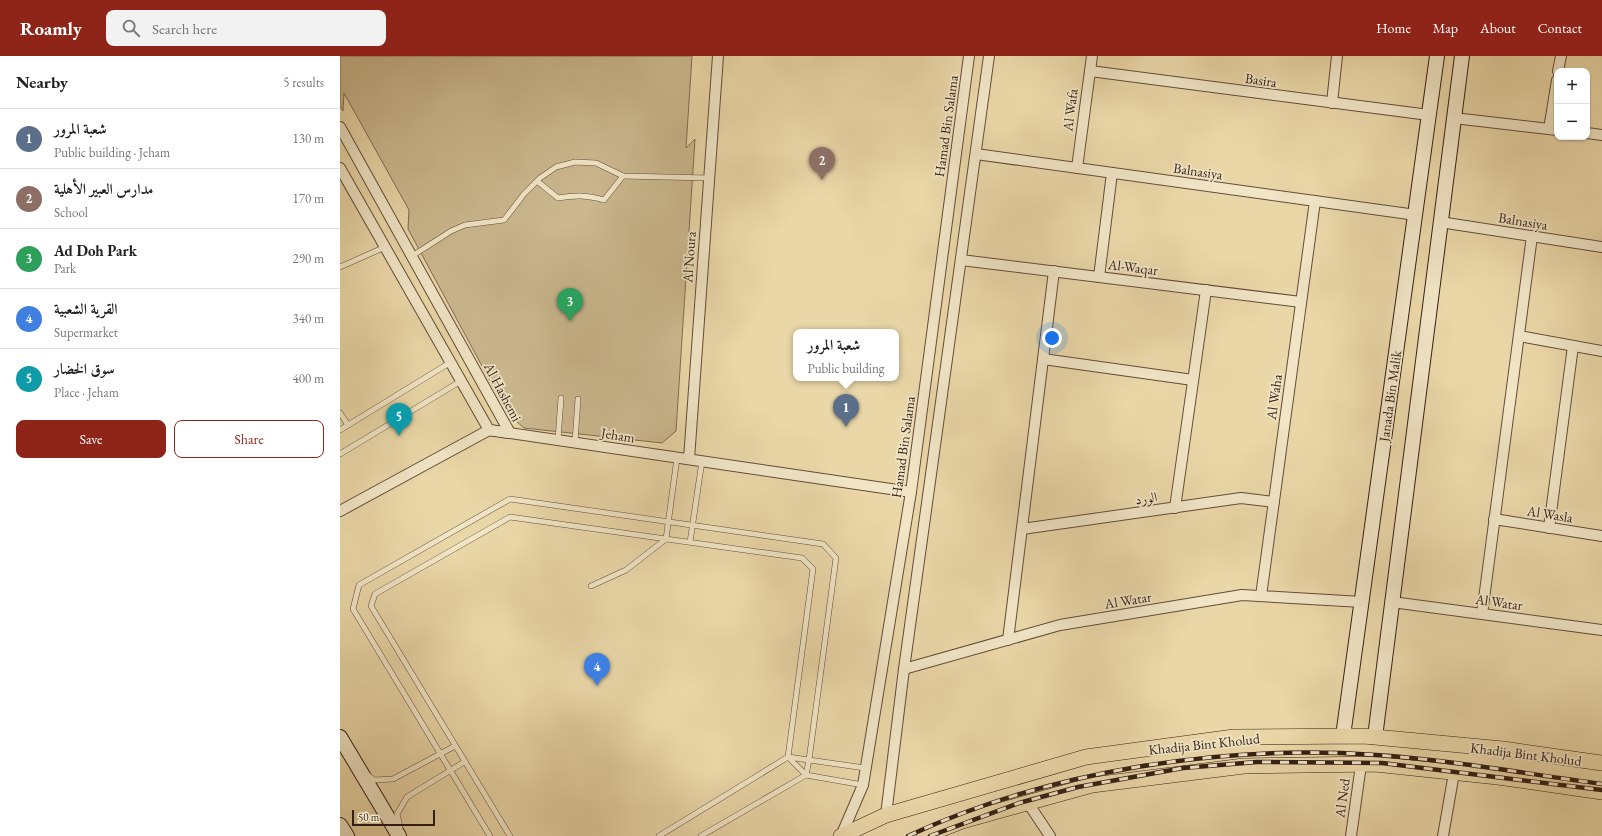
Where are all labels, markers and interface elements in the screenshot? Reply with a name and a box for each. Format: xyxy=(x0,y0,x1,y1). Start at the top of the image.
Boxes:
search box xyxy=(106,10,386,46)
text: Roamly xyxy=(20,16,82,41)
icon: search xyxy=(120,17,142,39)
text: Search here xyxy=(152,19,217,38)
text: Home xyxy=(1376,19,1411,37)
text: Map xyxy=(1433,19,1458,37)
text: About xyxy=(1480,19,1516,37)
text: Contact xyxy=(1538,19,1582,37)
map controls xyxy=(1554,68,1590,140)
button: + xyxy=(1554,68,1590,104)
street label: Basira xyxy=(1244,69,1279,91)
text: Nearby xyxy=(16,71,68,93)
text: 5 results xyxy=(283,74,324,91)
street label: Hamad Bin Salama xyxy=(930,74,962,178)
street label: Al Wafa xyxy=(1058,87,1082,133)
button: − xyxy=(1554,104,1590,140)
text: شعبة المرور xyxy=(54,119,107,138)
text: 1 xyxy=(26,130,32,147)
text: 130 m xyxy=(293,130,324,147)
text: Public building · Jeham xyxy=(54,144,170,161)
pin: 2 xyxy=(809,147,835,180)
street label: Balnasiya xyxy=(1172,159,1224,183)
text: مدارس العبير الأهلية xyxy=(54,179,153,198)
text: 2 xyxy=(26,190,32,207)
text: 170 m xyxy=(293,190,324,207)
text: School xyxy=(54,204,88,221)
street label: Balnasiya xyxy=(1497,208,1549,234)
street label: Al Noura xyxy=(678,230,700,284)
text: Ad Doh Park xyxy=(54,241,137,260)
text: 3 xyxy=(26,250,32,267)
text: 290 m xyxy=(293,250,324,267)
street label: Al-Waqar xyxy=(1106,255,1159,279)
text: Park xyxy=(54,260,76,277)
pin: 3 xyxy=(557,288,583,321)
text: القرية الشعبية xyxy=(54,299,118,318)
text: 4 xyxy=(26,310,32,327)
text: 340 m xyxy=(293,310,324,327)
text: Supermarket xyxy=(54,324,118,341)
your location xyxy=(1042,328,1062,348)
popup xyxy=(793,329,899,381)
text: شعبة المرور xyxy=(808,335,860,354)
street label: Janada Bin Malik xyxy=(1375,349,1405,444)
text: سوق الخضار xyxy=(54,359,115,378)
street label: Al Hashemi xyxy=(479,359,526,425)
text: Public building xyxy=(808,360,884,377)
text: 5 xyxy=(26,370,32,387)
text: 400 m xyxy=(293,370,324,387)
street label: Al Waha xyxy=(1262,373,1286,422)
text: Place · Jeham xyxy=(54,384,119,401)
pin: 1 xyxy=(833,394,859,427)
street label: Hamad Bin Salama xyxy=(887,395,919,499)
pin: 5 xyxy=(386,403,412,436)
button: Save xyxy=(16,420,166,458)
button: Share xyxy=(174,420,324,458)
street label: Jeham xyxy=(599,423,636,447)
street label: الورد xyxy=(1134,488,1158,508)
street label: Al Wasla xyxy=(1525,501,1575,527)
street label: Al Watar xyxy=(1102,587,1153,613)
street label: Al Watar xyxy=(1473,590,1524,614)
pin: 4 xyxy=(584,653,610,686)
street label: Khadija Bint Kholud xyxy=(1147,729,1261,759)
street label: Khadija Bint Kholud xyxy=(1469,738,1584,770)
street label: Al Ned xyxy=(1330,776,1354,820)
scale bar xyxy=(352,808,435,827)
text: 50 m xyxy=(358,810,379,824)

